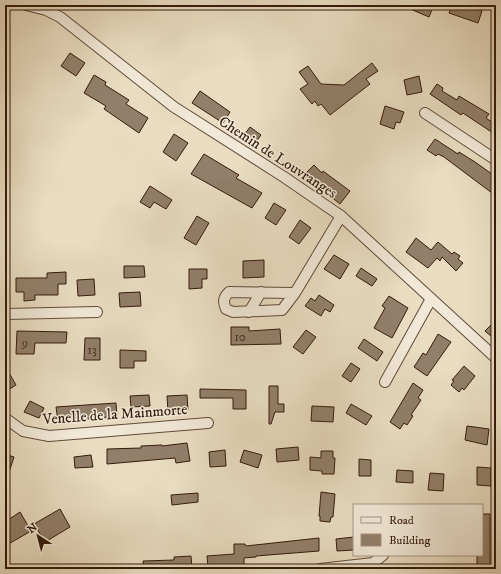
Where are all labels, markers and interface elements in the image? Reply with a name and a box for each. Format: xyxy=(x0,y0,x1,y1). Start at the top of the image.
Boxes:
street label: Chemin de Louvranges xyxy=(215,112,341,203)
house number: 10 xyxy=(234,329,246,345)
house number: 9 xyxy=(21,335,28,351)
house number: 13 xyxy=(87,342,97,358)
street label: Venelle de la Mainmorte xyxy=(41,400,188,429)
legend xyxy=(353,504,483,556)
text: Road xyxy=(389,513,414,528)
north arrow xyxy=(18,516,58,556)
text: N xyxy=(25,520,40,537)
text: Building xyxy=(389,533,430,548)

